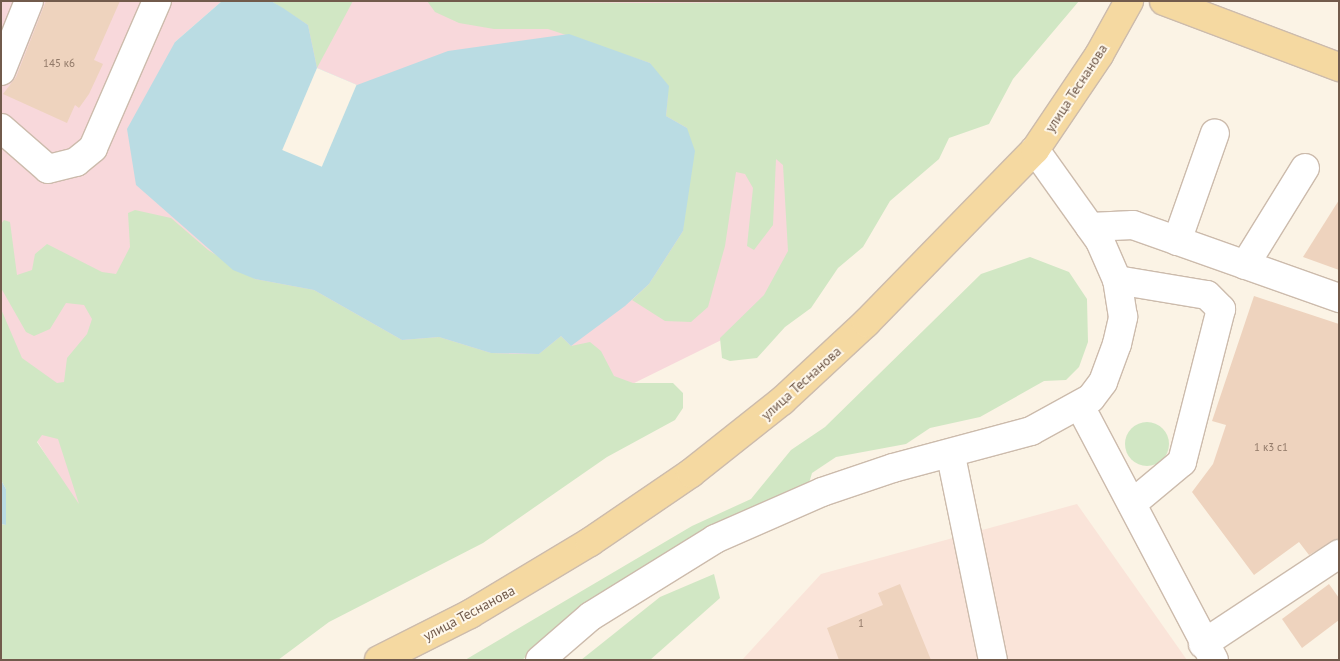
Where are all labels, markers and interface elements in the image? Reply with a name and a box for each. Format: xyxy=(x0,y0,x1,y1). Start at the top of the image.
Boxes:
street label: улица Теснанова xyxy=(1041,41,1111,135)
house number: 145 к6 xyxy=(43,56,75,70)
street label: улица Теснанова xyxy=(757,343,845,423)
house number: 1 к3 с1 xyxy=(1254,440,1288,454)
street label: улица Теснанова xyxy=(420,582,518,644)
house number: 1 xyxy=(858,616,864,630)

